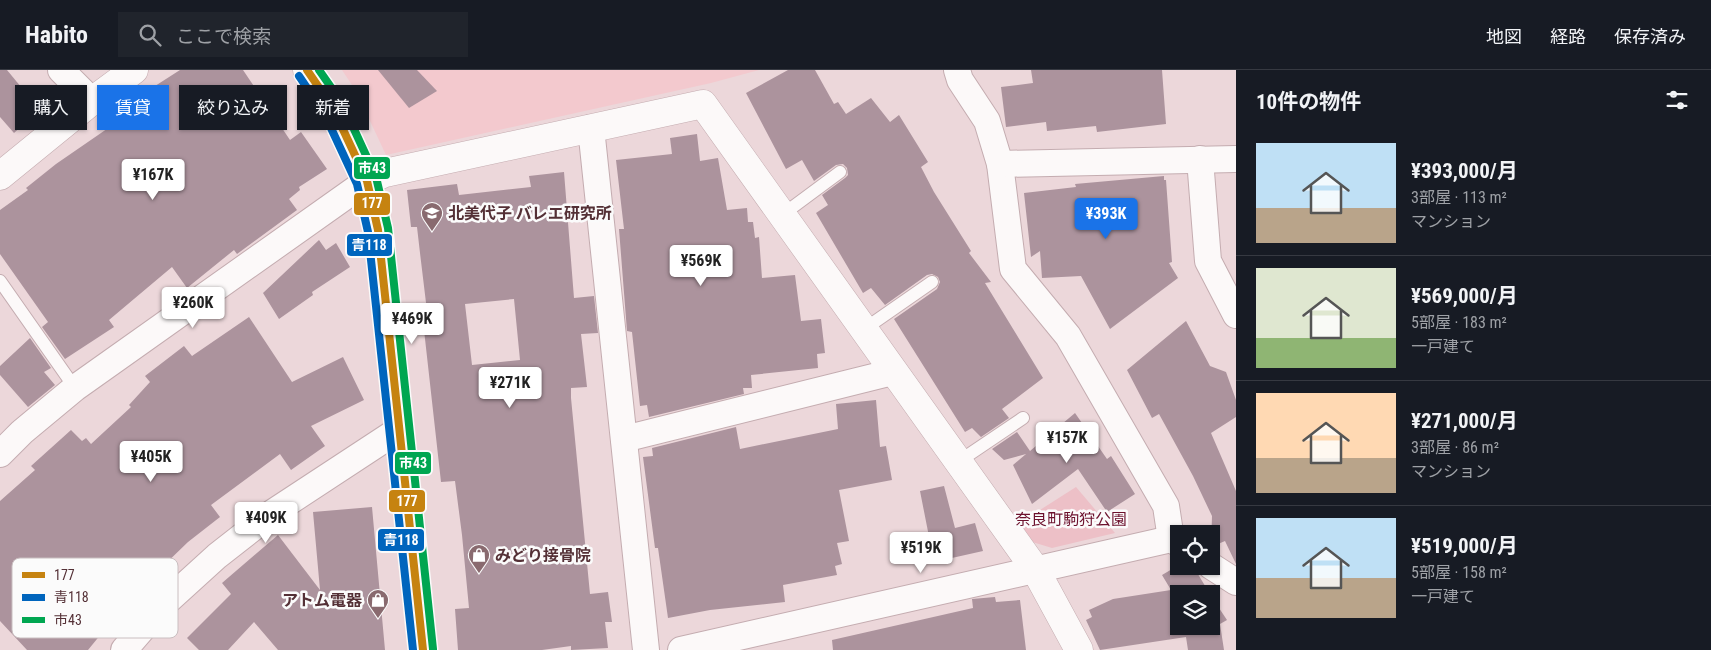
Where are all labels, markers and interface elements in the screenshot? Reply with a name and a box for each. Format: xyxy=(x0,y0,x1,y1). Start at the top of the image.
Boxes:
search box xyxy=(118,12,468,57)
text: Habito xyxy=(25,21,88,49)
icon: search xyxy=(136,21,164,49)
text: ここで検索 xyxy=(176,25,271,48)
text: 地図 xyxy=(1486,26,1522,47)
text: 経路 xyxy=(1550,26,1586,47)
text: 保存済み xyxy=(1614,26,1686,47)
chip: 購入 xyxy=(15,85,87,130)
chip: 賃貸 xyxy=(97,85,169,130)
chip: 絞り込み xyxy=(179,85,287,130)
chip: 新着 xyxy=(297,85,369,130)
icon: filters xyxy=(1663,86,1691,114)
text: 10件の物件 xyxy=(1256,90,1361,114)
line badge: 市43 xyxy=(353,156,391,180)
pin: ¥167K xyxy=(118,158,188,201)
text: ¥393,000/月 xyxy=(1411,159,1518,183)
text: 市43 xyxy=(358,160,386,176)
icon: home xyxy=(1296,163,1356,223)
text: ¥167K xyxy=(133,165,173,184)
text: 3部屋 · 113 m² xyxy=(1411,188,1507,207)
line badge: 177 xyxy=(353,192,391,216)
text: 177 xyxy=(361,195,383,211)
pin: ¥393K xyxy=(1071,198,1141,240)
school or university icon: 北美代子 バレエ研究所 xyxy=(420,201,444,232)
place label: 北美代子 バレエ研究所 xyxy=(448,204,612,223)
text: ¥393K xyxy=(1086,204,1126,223)
text: マンション xyxy=(1411,212,1491,231)
line badge: 青118 xyxy=(346,233,393,257)
text: 青118 xyxy=(351,237,387,253)
pin: ¥569K xyxy=(666,244,736,287)
text: ¥569K xyxy=(681,251,721,270)
text: ¥569,000/月 xyxy=(1411,284,1518,308)
pin: ¥260K xyxy=(158,286,228,329)
icon: home xyxy=(1296,288,1356,348)
text: ¥260K xyxy=(173,293,213,312)
pin: ¥469K xyxy=(377,302,447,345)
text: ¥469K xyxy=(392,309,432,328)
text: 5部屋 · 183 m² xyxy=(1411,313,1507,332)
text: 一戸建て xyxy=(1411,337,1475,356)
pin: ¥271K xyxy=(475,366,545,409)
text: ¥271K xyxy=(490,373,530,392)
text: ¥271,000/月 xyxy=(1411,409,1518,433)
icon: home xyxy=(1296,413,1356,473)
pin: ¥157K xyxy=(1032,422,1102,464)
text: ¥157K xyxy=(1047,428,1087,447)
text: 3部屋 · 86 m² xyxy=(1411,438,1499,457)
pin: ¥405K xyxy=(116,440,186,483)
text: ¥405K xyxy=(131,447,171,466)
line badge: 市43 xyxy=(394,451,432,475)
text: 市43 xyxy=(399,455,427,471)
text: マンション xyxy=(1411,462,1491,481)
line badge: 177 xyxy=(388,489,426,513)
text: 177 xyxy=(396,493,418,509)
pin: ¥409K xyxy=(231,502,301,544)
text: ¥409K xyxy=(246,508,286,527)
park label: 奈良町駒狩公園 xyxy=(1015,510,1127,529)
map controls xyxy=(1170,525,1220,635)
button: locate xyxy=(1170,525,1220,575)
line badge: 青118 xyxy=(377,528,425,552)
text: 青118 xyxy=(383,532,419,548)
pin: ¥519K xyxy=(886,532,956,574)
text: ¥519,000/月 xyxy=(1411,534,1518,558)
text: ¥519K xyxy=(901,538,941,557)
icon: home xyxy=(1296,538,1356,598)
shop icon: みどり接骨院 xyxy=(467,543,491,574)
place label: みどり接骨院 xyxy=(495,546,591,565)
legend xyxy=(12,558,178,638)
text: 5部屋 · 158 m² xyxy=(1411,563,1507,582)
text: 177 xyxy=(54,567,75,583)
button: layers xyxy=(1170,585,1220,635)
text: 一戸建て xyxy=(1411,587,1475,606)
shop icon: アトム電器 xyxy=(366,588,390,619)
text: 青118 xyxy=(54,589,89,605)
place label: アトム電器 xyxy=(282,591,363,610)
text: 市43 xyxy=(54,612,82,628)

